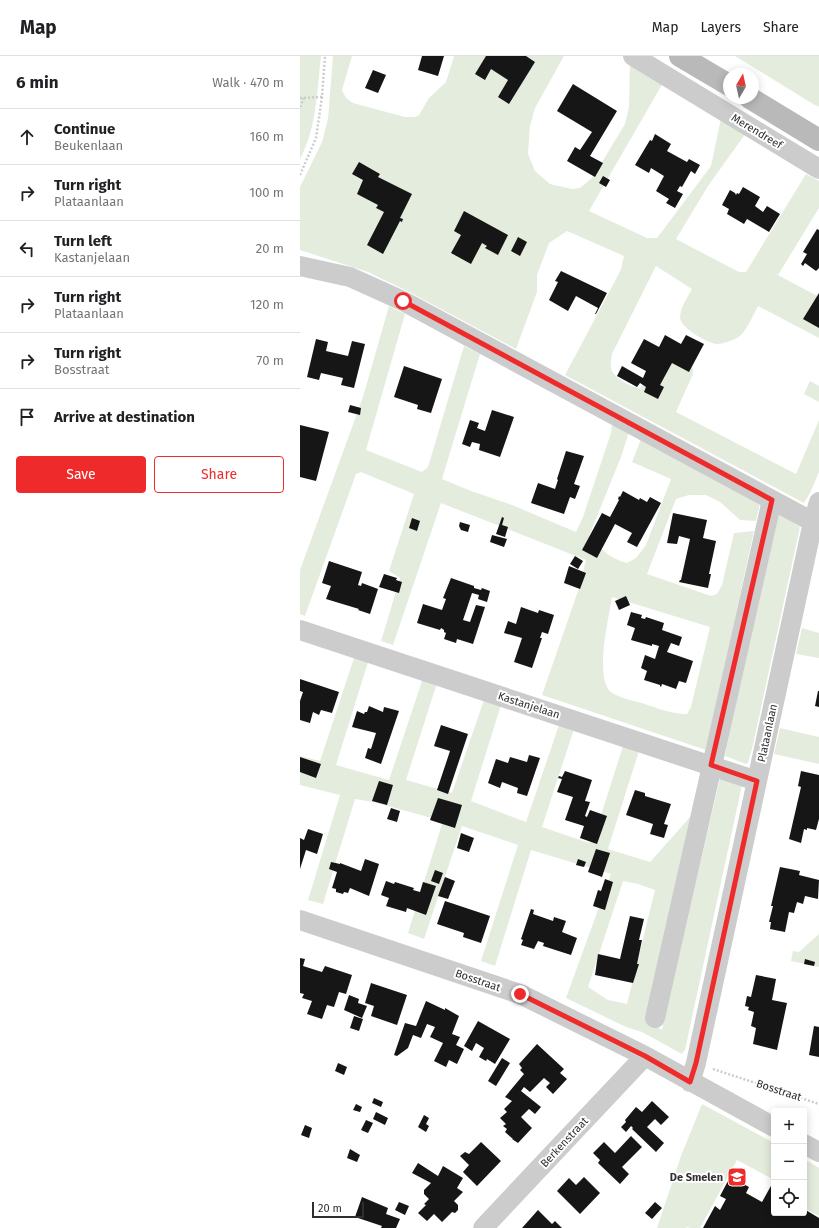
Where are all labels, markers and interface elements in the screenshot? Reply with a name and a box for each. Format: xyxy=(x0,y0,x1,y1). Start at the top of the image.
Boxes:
text: Map xyxy=(20,16,57,39)
text: Map xyxy=(652,19,678,36)
text: Layers xyxy=(700,19,741,36)
text: Share xyxy=(763,19,799,36)
north arrow xyxy=(723,68,759,104)
text: 6 min xyxy=(16,72,59,93)
text: Walk · 470 m xyxy=(212,75,284,90)
street label: Merendreef xyxy=(729,111,786,152)
text: Continue xyxy=(54,120,115,138)
icon: ahead xyxy=(16,126,38,148)
text: 160 m xyxy=(250,129,284,144)
text: Beukenlaan xyxy=(54,138,123,153)
text: Turn right xyxy=(54,176,121,194)
icon: right xyxy=(16,182,38,204)
text: 100 m xyxy=(249,185,284,200)
text: Plataanlaan xyxy=(54,194,124,209)
text: Turn left xyxy=(54,232,112,250)
icon: left xyxy=(16,238,38,260)
text: 20 m xyxy=(256,241,284,256)
text: Kastanjelaan xyxy=(54,250,130,265)
text: Turn right xyxy=(54,288,121,306)
route start xyxy=(394,292,412,310)
icon: right xyxy=(16,294,38,316)
text: 120 m xyxy=(250,297,284,312)
text: Plataanlaan xyxy=(54,306,124,321)
text: Turn right xyxy=(54,344,121,362)
icon: right xyxy=(16,350,38,372)
text: 70 m xyxy=(257,353,284,368)
text: Bosstraat xyxy=(54,362,110,377)
icon: arrive xyxy=(16,406,38,428)
text: Arrive at destination xyxy=(54,408,195,426)
button: Save xyxy=(16,456,146,493)
button: Share xyxy=(154,456,284,493)
street label: Kastanjelaan xyxy=(496,689,561,722)
street label: Plataanlaan xyxy=(755,703,780,763)
street label: Bosstraat xyxy=(454,967,502,994)
route end xyxy=(511,985,529,1003)
street label: Bosstraat xyxy=(754,1077,803,1104)
map controls xyxy=(771,1108,807,1216)
button: + xyxy=(771,1108,807,1144)
street label: Berkenstraat xyxy=(538,1115,591,1170)
button: − xyxy=(771,1144,807,1180)
school or university icon: De Smelen xyxy=(726,1166,748,1188)
place label: De Smelen xyxy=(670,1171,723,1184)
button: locate xyxy=(771,1180,807,1216)
scale bar xyxy=(312,1200,364,1219)
text: 20 m xyxy=(318,1202,342,1215)

